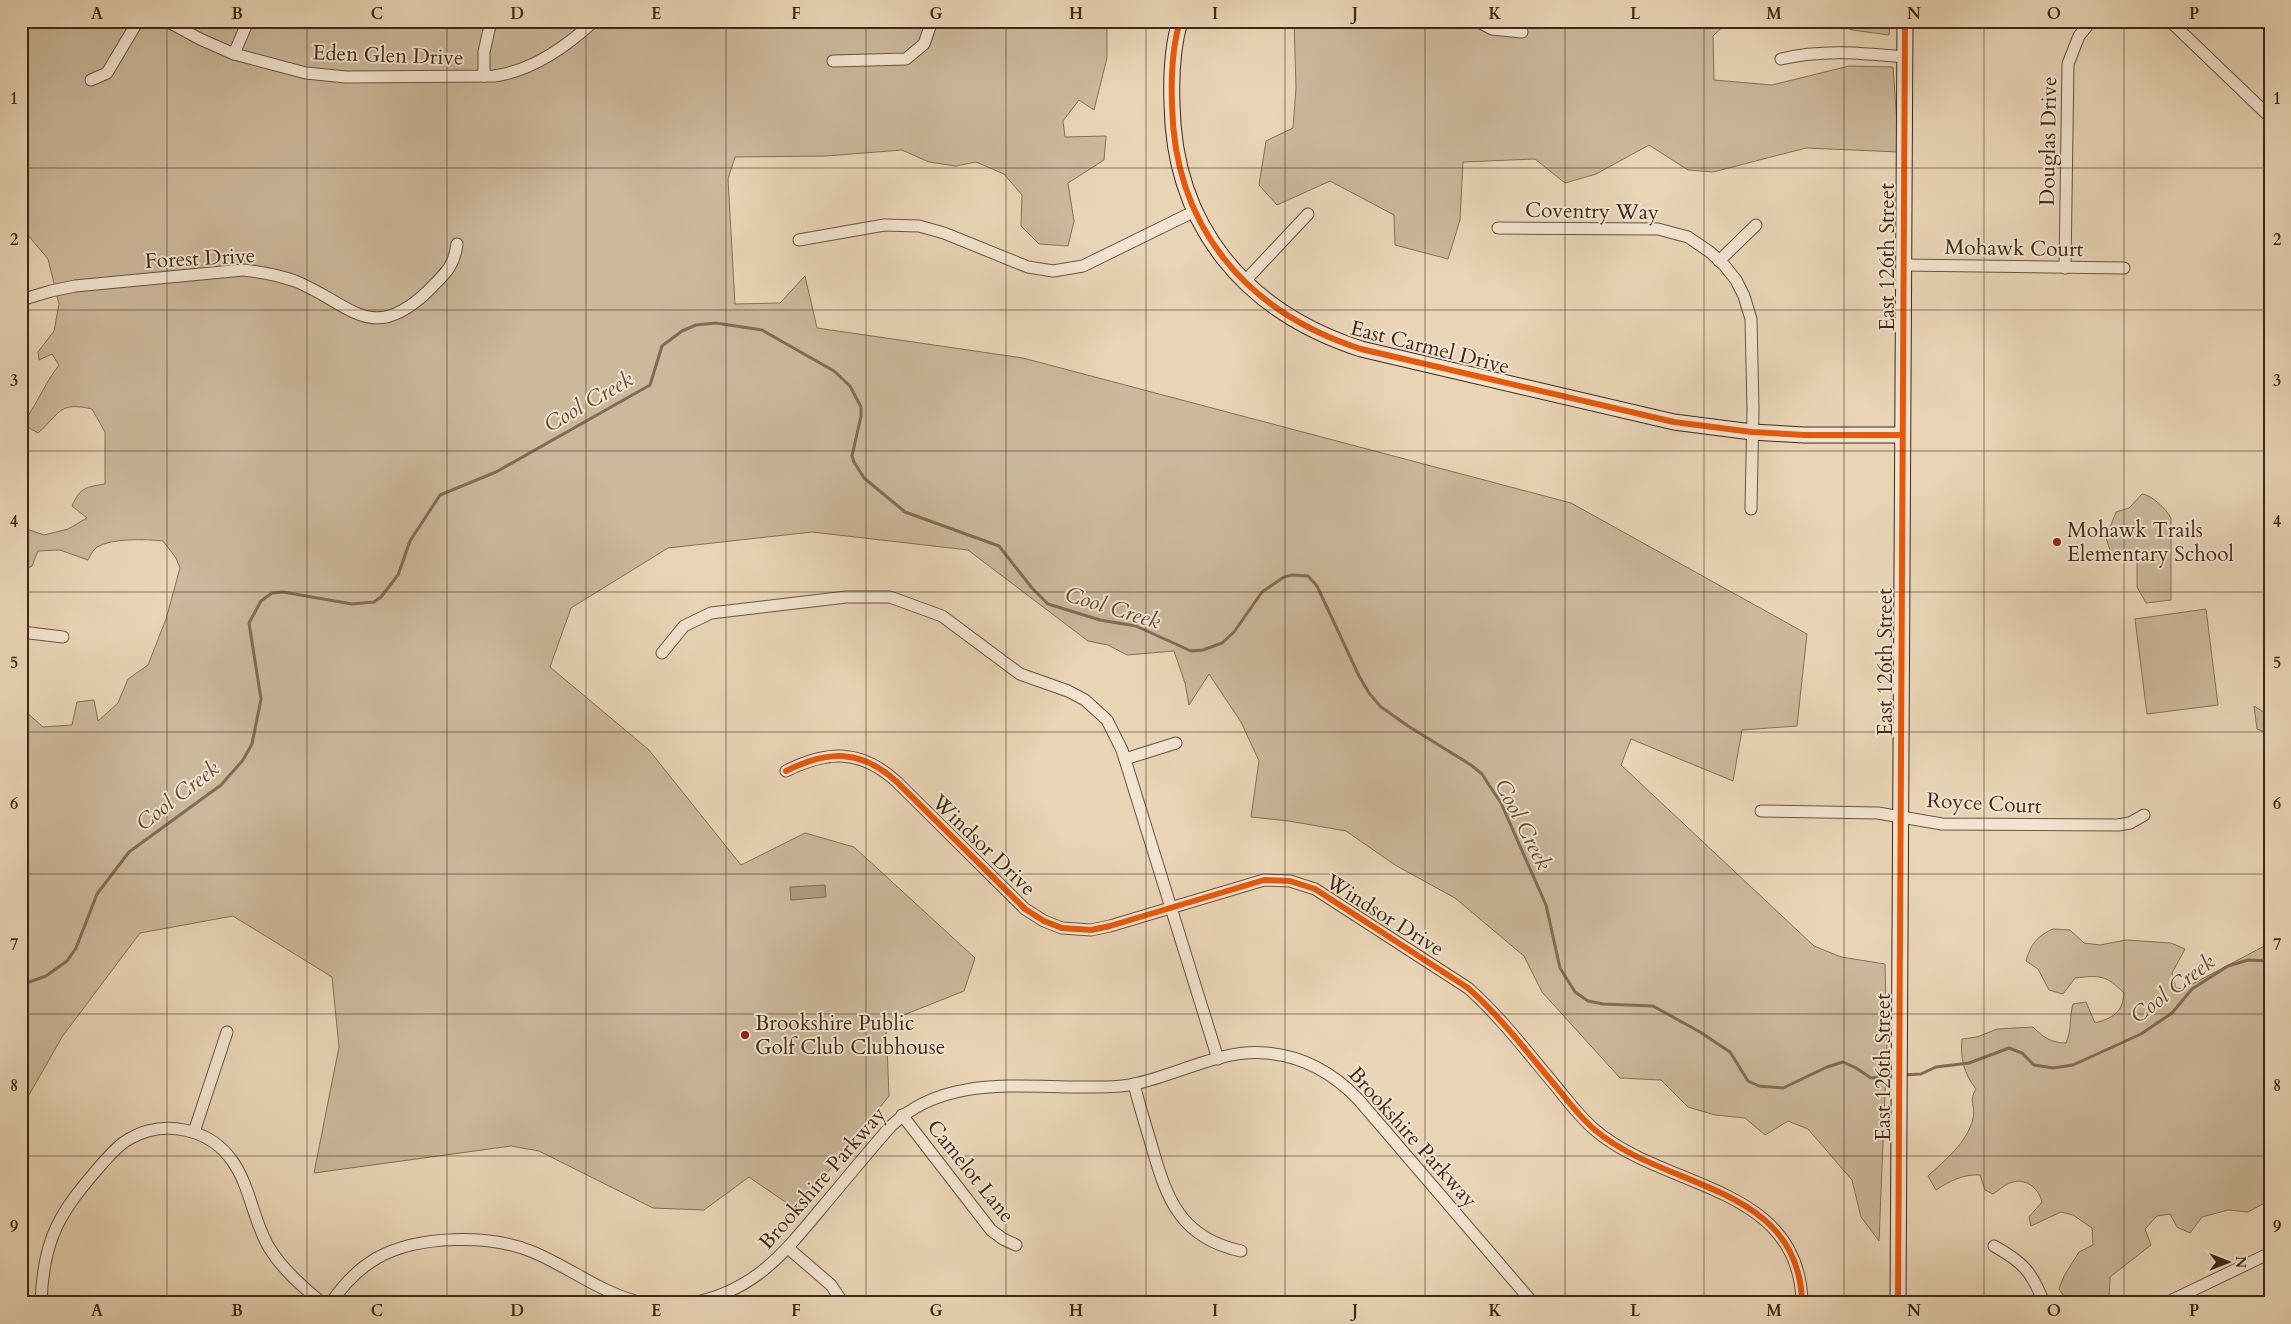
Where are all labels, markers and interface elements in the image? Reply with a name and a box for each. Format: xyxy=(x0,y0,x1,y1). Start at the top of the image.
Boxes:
text: A xyxy=(91,3,103,25)
text: B xyxy=(231,3,243,25)
text: C xyxy=(371,3,383,25)
text: D xyxy=(510,3,524,25)
text: E xyxy=(651,3,661,25)
text: F xyxy=(791,3,801,25)
text: G xyxy=(929,3,943,25)
text: H xyxy=(1069,3,1083,25)
text: I xyxy=(1212,3,1218,25)
text: J xyxy=(1350,3,1358,25)
text: K xyxy=(1489,3,1502,25)
text: L xyxy=(1630,3,1641,25)
text: M xyxy=(1766,3,1782,25)
text: N xyxy=(1907,3,1921,25)
text: O xyxy=(2047,3,2061,25)
text: P xyxy=(2189,3,2199,25)
street label: Eden Glen Drive xyxy=(312,38,464,73)
street label: Douglas Drive xyxy=(2033,76,2064,206)
text: 1 xyxy=(10,88,18,110)
text: 1 xyxy=(2273,88,2281,110)
street label: East 126th Street xyxy=(1873,183,1902,331)
street label: Coventry Way xyxy=(1525,196,1659,227)
text: 2 xyxy=(10,229,18,251)
text: 2 xyxy=(2273,229,2281,251)
street label: Mohawk Court xyxy=(1944,233,2084,264)
street label: Forest Drive xyxy=(144,241,256,276)
street label: East Carmel Drive xyxy=(1347,314,1513,381)
water label: Cool Creek xyxy=(538,364,639,439)
text: 3 xyxy=(10,370,18,392)
text: 3 xyxy=(2273,370,2281,392)
text: 4 xyxy=(10,511,18,533)
text: 4 xyxy=(2273,511,2281,533)
place label: Mohawk Trails Elementary School xyxy=(2067,516,2234,569)
marker: Mohawk Trails Elementary School xyxy=(2051,536,2063,548)
water label: Cool Creek xyxy=(1061,579,1164,637)
street label: East 126th Street xyxy=(1871,588,1900,736)
text: 5 xyxy=(10,652,18,674)
text: 5 xyxy=(2273,652,2281,674)
water label: Cool Creek xyxy=(130,754,226,838)
water label: Cool Creek xyxy=(1487,774,1559,875)
street label: Royce Court xyxy=(1926,786,2043,821)
street label: Windsor Drive xyxy=(924,787,1042,903)
text: 6 xyxy=(10,793,18,815)
text: 6 xyxy=(2273,793,2281,815)
street label: Windsor Drive xyxy=(1319,867,1450,963)
text: 7 xyxy=(10,934,18,956)
text: 7 xyxy=(2273,934,2281,956)
water label: Cool Creek xyxy=(2124,947,2221,1030)
street label: East 126th Street xyxy=(1869,993,1898,1141)
place label: Brookshire Public Golf Club Clubhouse xyxy=(755,1009,945,1062)
marker: Brookshire Public Golf Club Clubhouse xyxy=(739,1029,751,1041)
street label: Brookshire Parkway xyxy=(1341,1061,1484,1214)
text: 8 xyxy=(10,1075,18,1097)
text: 8 xyxy=(2273,1075,2281,1097)
street label: Brookshire Parkway xyxy=(752,1101,893,1256)
street label: Camelot Lane xyxy=(920,1114,1021,1229)
text: 9 xyxy=(10,1216,18,1238)
text: 9 xyxy=(2273,1216,2281,1238)
north arrow xyxy=(2204,1236,2254,1286)
text: N xyxy=(2231,1256,2250,1268)
text: A xyxy=(91,1300,103,1322)
text: B xyxy=(231,1300,243,1322)
text: C xyxy=(371,1300,383,1322)
text: D xyxy=(510,1300,524,1322)
text: E xyxy=(651,1300,661,1322)
text: F xyxy=(791,1300,801,1322)
text: G xyxy=(929,1300,943,1322)
text: H xyxy=(1069,1300,1083,1322)
text: I xyxy=(1212,1300,1218,1322)
text: J xyxy=(1350,1300,1358,1322)
text: K xyxy=(1489,1300,1502,1322)
text: L xyxy=(1630,1300,1641,1322)
text: M xyxy=(1766,1300,1782,1322)
text: N xyxy=(1907,1300,1921,1322)
text: O xyxy=(2047,1300,2061,1322)
text: P xyxy=(2189,1300,2199,1322)

